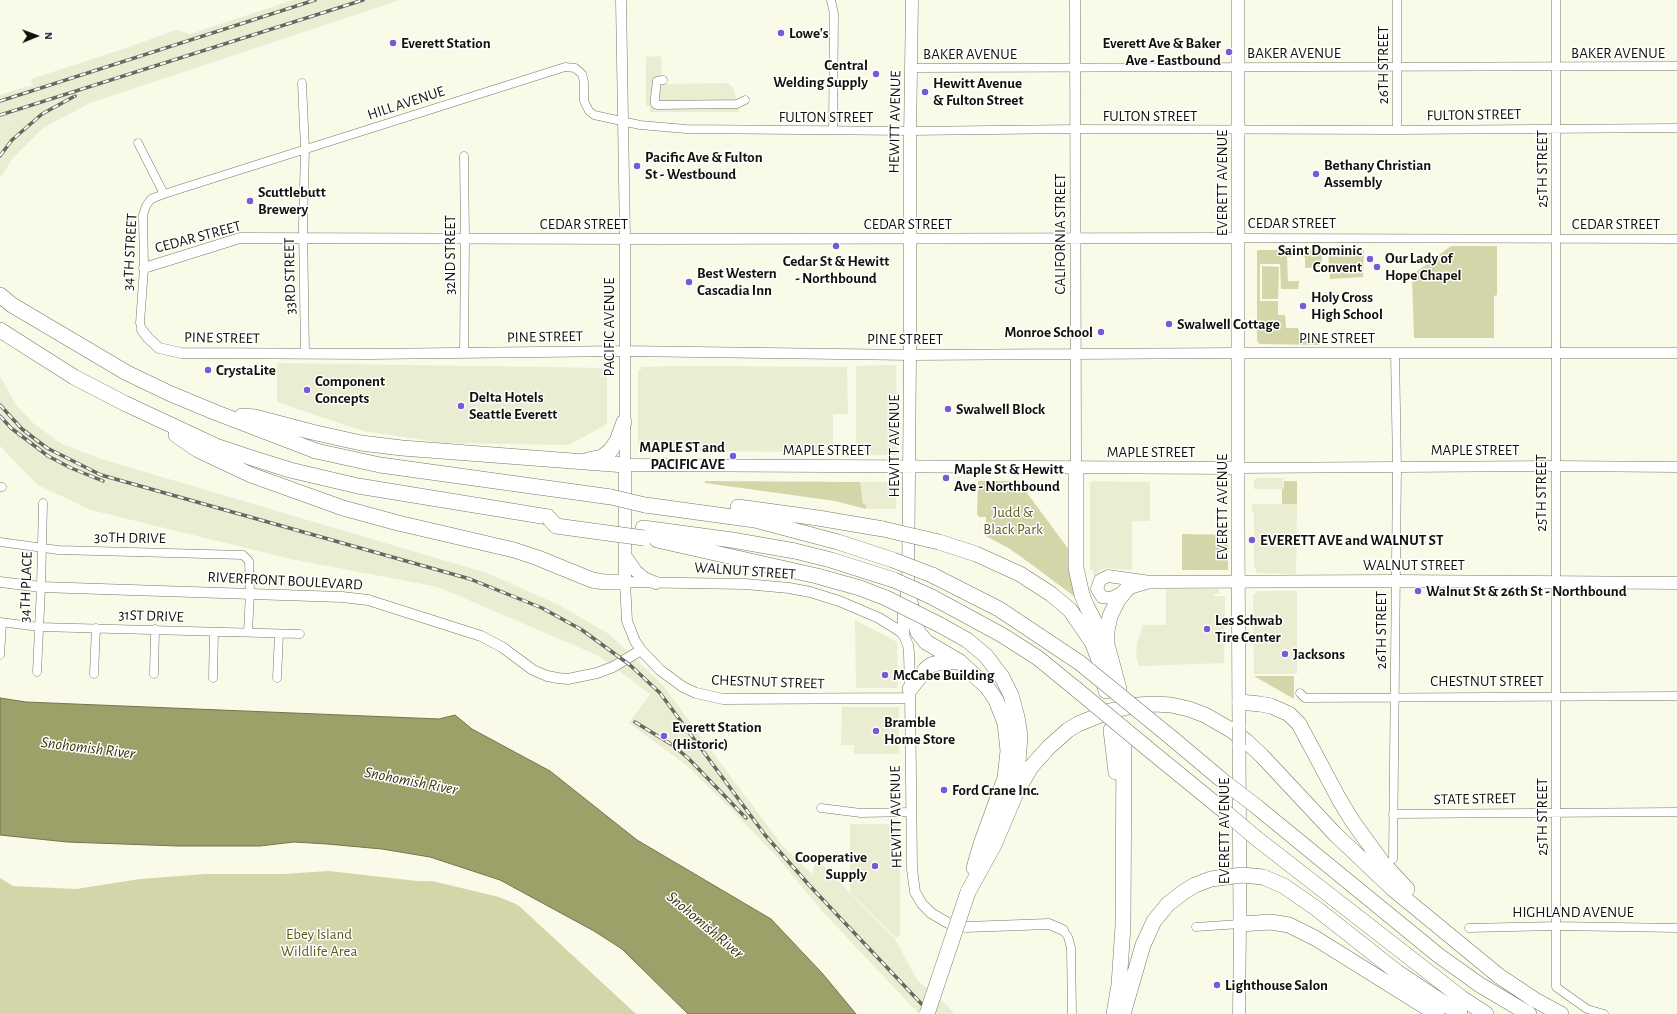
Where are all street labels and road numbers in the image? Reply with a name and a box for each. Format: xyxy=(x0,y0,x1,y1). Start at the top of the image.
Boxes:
street label: 26TH STREET xyxy=(1374,26,1392,104)
street label: BAKER AVENUE xyxy=(1247,44,1341,62)
street label: BAKER AVENUE xyxy=(1571,44,1665,62)
street label: BAKER AVENUE xyxy=(923,45,1017,63)
street label: HEWITT AVENUE xyxy=(885,70,905,174)
street label: HILL AVENUE xyxy=(365,82,447,124)
street label: FULTON STREET xyxy=(1426,105,1522,125)
street label: FULTON STREET xyxy=(1103,107,1197,125)
street label: FULTON STREET xyxy=(779,108,873,126)
street label: EVERETT AVENUE xyxy=(1213,130,1231,236)
street label: 25TH STREET xyxy=(1533,130,1551,208)
street label: CALIFORNIA STREET xyxy=(1051,174,1069,294)
street label: 34TH STREET xyxy=(119,213,141,291)
street label: CEDAR STREET xyxy=(1248,214,1336,232)
street label: 32ND STREET xyxy=(441,215,459,295)
street label: CEDAR STREET xyxy=(540,215,628,233)
street label: CEDAR STREET xyxy=(864,215,952,233)
street label: CEDAR STREET xyxy=(1572,215,1660,233)
street label: CEDAR STREET xyxy=(153,217,243,257)
street label: 33RD STREET xyxy=(280,237,300,315)
street label: PACIFIC AVENUE xyxy=(600,278,618,376)
street label: PINE STREET xyxy=(507,327,583,347)
street label: PINE STREET xyxy=(184,328,260,348)
street label: PINE STREET xyxy=(1299,329,1375,347)
street label: PINE STREET xyxy=(867,330,943,348)
street label: HEWITT AVENUE xyxy=(885,395,903,497)
street label: MAPLE STREET xyxy=(783,441,871,459)
street label: MAPLE STREET xyxy=(1431,441,1519,459)
street label: MAPLE STREET xyxy=(1107,443,1195,461)
street label: EVERETT AVENUE xyxy=(1213,454,1231,560)
street label: 25TH STREET xyxy=(1532,454,1550,532)
street label: 30TH DRIVE xyxy=(94,528,166,548)
street label: 34TH PLACE xyxy=(16,551,36,623)
street label: WALNUT STREET xyxy=(1363,556,1465,574)
street label: WALNUT STREET xyxy=(694,558,796,584)
street label: RIVERFRONT BOULEVARD xyxy=(207,568,363,594)
street label: 26TH STREET xyxy=(1372,591,1390,669)
street label: 31ST DRIVE xyxy=(118,606,184,626)
street label: CHESTNUT STREET xyxy=(711,671,825,693)
street label: CHESTNUT STREET xyxy=(1430,672,1544,690)
street label: HEWITT AVENUE xyxy=(886,765,906,869)
street label: EVERETT AVENUE xyxy=(1215,778,1233,884)
street label: 25TH STREET xyxy=(1533,778,1551,856)
street label: STATE STREET xyxy=(1434,789,1516,809)
street label: HIGHLAND AVENUE xyxy=(1512,903,1634,921)

